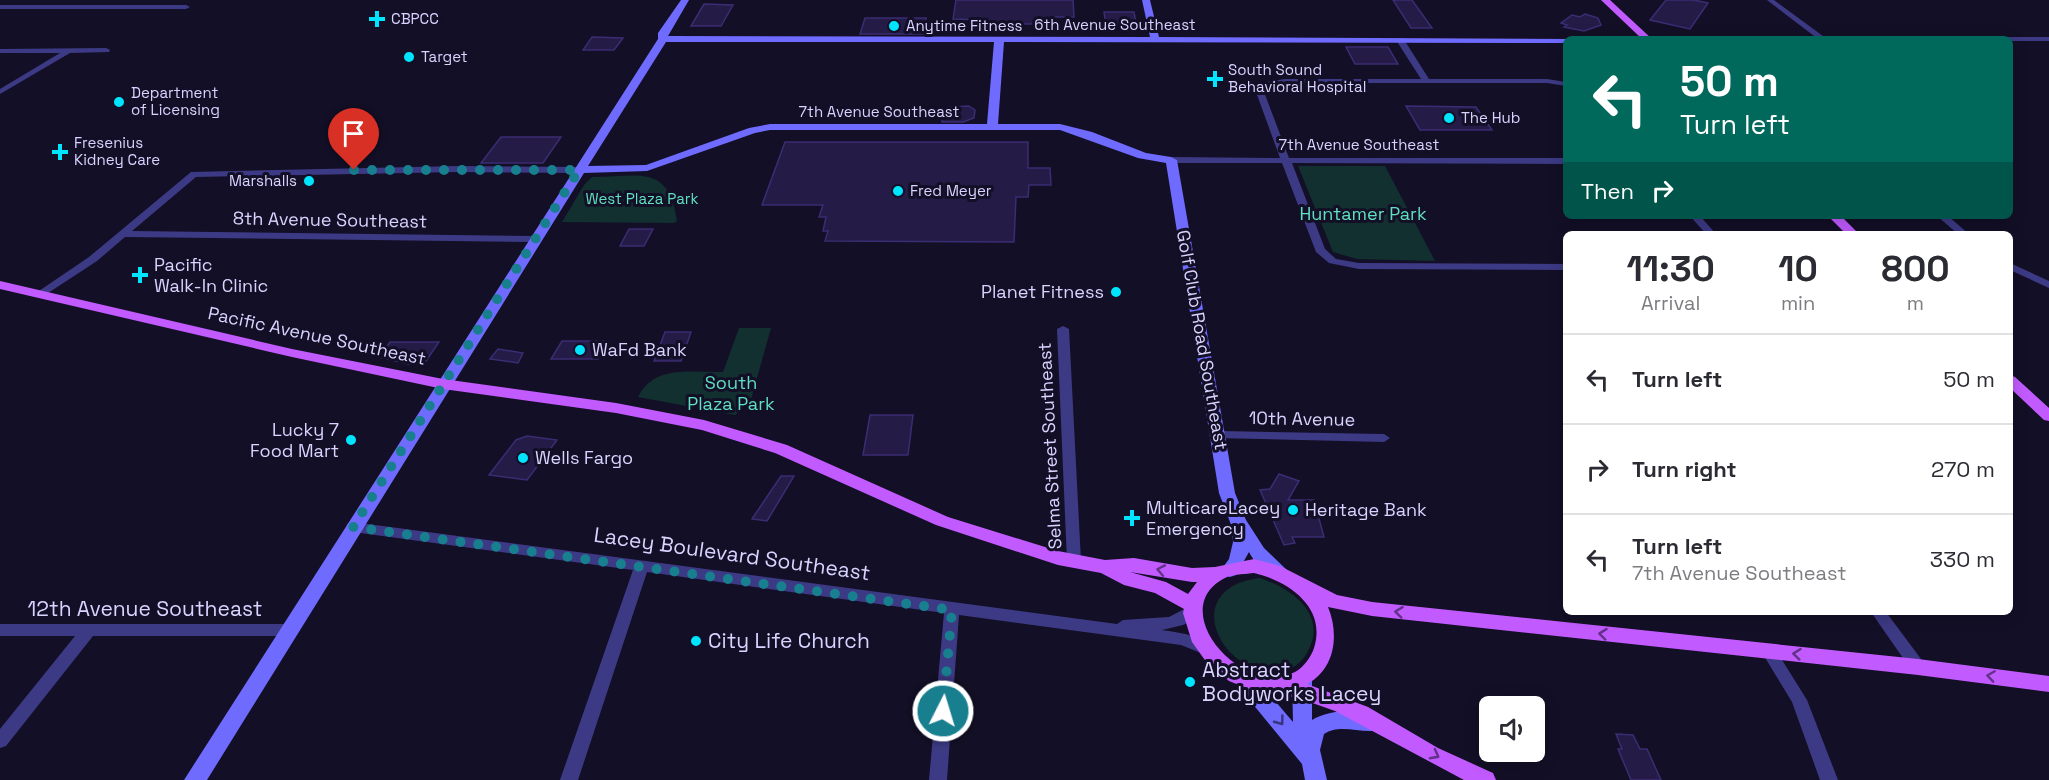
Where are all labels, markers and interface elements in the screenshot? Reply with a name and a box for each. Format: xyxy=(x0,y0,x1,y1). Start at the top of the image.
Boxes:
place label: CBPCC xyxy=(391,9,439,28)
marker: CBPCC xyxy=(368,10,386,28)
street label: 6th Avenue Southeast xyxy=(1034,15,1196,34)
place label: Anytime Fitness xyxy=(906,16,1023,35)
marker: Anytime Fitness xyxy=(887,19,901,33)
place label: Target xyxy=(421,47,468,66)
marker: Target xyxy=(402,50,416,64)
text: 50 m xyxy=(1680,55,1779,108)
place label: South Sound Behavioral Hospital xyxy=(1228,60,1366,96)
icon: left xyxy=(1581,60,1659,138)
marker: South Sound Behavioral Hospital xyxy=(1206,70,1224,88)
place label: Department of Licensing xyxy=(131,83,220,119)
marker: Department of Licensing xyxy=(112,95,126,109)
street label: 7th Avenue Southeast xyxy=(799,102,960,121)
text: Turn left xyxy=(1680,107,1790,142)
pin xyxy=(328,108,379,170)
place label: The Hub xyxy=(1461,108,1520,127)
marker: The Hub xyxy=(1442,111,1456,125)
icon: arrive xyxy=(337,117,370,150)
place label: Fresenius Kidney Care xyxy=(74,133,160,169)
street label: 7th Avenue Southeast xyxy=(1279,135,1440,154)
marker: Fresenius Kidney Care xyxy=(51,143,69,161)
place label: Marshalls xyxy=(229,171,297,190)
marker: Marshalls xyxy=(302,174,316,188)
icon: right xyxy=(1646,174,1679,207)
text: Then xyxy=(1581,177,1634,205)
place label: Fred Meyer xyxy=(910,181,992,200)
marker: Fred Meyer xyxy=(891,184,905,198)
park label: West Plaza Park xyxy=(585,189,699,208)
park label: Huntamer Park xyxy=(1299,202,1427,225)
street label: 8th Avenue Southeast xyxy=(233,206,427,233)
street label: Golf Club Road Southeast xyxy=(1172,228,1233,452)
text: 11:30 xyxy=(1626,246,1715,292)
text: 10 xyxy=(1778,246,1818,292)
text: 800 xyxy=(1881,246,1950,292)
place label: Pacific Walk-In Clinic xyxy=(154,253,268,297)
marker: Pacific Walk-In Clinic xyxy=(131,266,149,284)
place label: Planet Fitness xyxy=(981,280,1104,303)
marker: Planet Fitness xyxy=(1109,285,1123,299)
text: Arrival xyxy=(1641,290,1700,316)
text: min xyxy=(1781,290,1815,316)
text: m xyxy=(1907,290,1924,316)
street label: Pacific Avenue Southeast xyxy=(206,301,428,370)
place label: WaFd Bank xyxy=(592,338,687,361)
street label: Selma Street Southeast xyxy=(1033,342,1066,550)
marker: WaFd Bank xyxy=(573,343,587,357)
icon: left xyxy=(1581,363,1614,396)
text: Turn left xyxy=(1632,365,1722,393)
text: 50 m xyxy=(1943,365,1995,393)
park label: South Plaza Park xyxy=(687,371,775,415)
street label: 10th Avenue xyxy=(1249,406,1355,431)
place label: Lucky 7 Food Mart xyxy=(250,418,339,462)
marker: Lucky 7 Food Mart xyxy=(344,433,358,447)
place label: Wells Fargo xyxy=(535,446,633,469)
marker: Wells Fargo xyxy=(516,451,530,465)
icon: right xyxy=(1581,453,1614,486)
text: Turn right xyxy=(1632,455,1737,483)
text: 270 m xyxy=(1931,455,1995,483)
place label: MulticareLacey Emergency xyxy=(1146,496,1280,540)
place label: Heritage Bank xyxy=(1305,498,1427,521)
marker: Heritage Bank xyxy=(1286,503,1300,517)
marker: MulticareLacey Emergency xyxy=(1123,509,1141,527)
street label: Lacey Boulevard Southeast xyxy=(592,521,872,586)
text: Turn left xyxy=(1632,532,1722,560)
icon: left xyxy=(1581,543,1614,576)
text: 330 m xyxy=(1930,545,1995,573)
text: 7th Avenue Southeast xyxy=(1632,560,1846,586)
one-way arrow xyxy=(1156,564,1166,577)
street label: 12th Avenue Southeast xyxy=(28,595,262,622)
one-way arrow xyxy=(1395,606,1404,619)
place label: City Life Church xyxy=(708,627,870,654)
one-way arrow xyxy=(1599,628,1608,641)
marker: City Life Church xyxy=(689,634,703,648)
one-way arrow xyxy=(1793,648,1802,661)
place label: Abstract Bodyworks Lacey xyxy=(1202,656,1381,707)
one-way arrow xyxy=(1986,671,1996,683)
marker: Abstract Bodyworks Lacey xyxy=(1183,675,1197,689)
position arrow xyxy=(911,679,975,743)
map controls xyxy=(1479,696,1545,762)
button: sound xyxy=(1479,696,1545,762)
one-way arrow xyxy=(1272,714,1283,725)
one-way arrow xyxy=(1429,748,1440,760)

